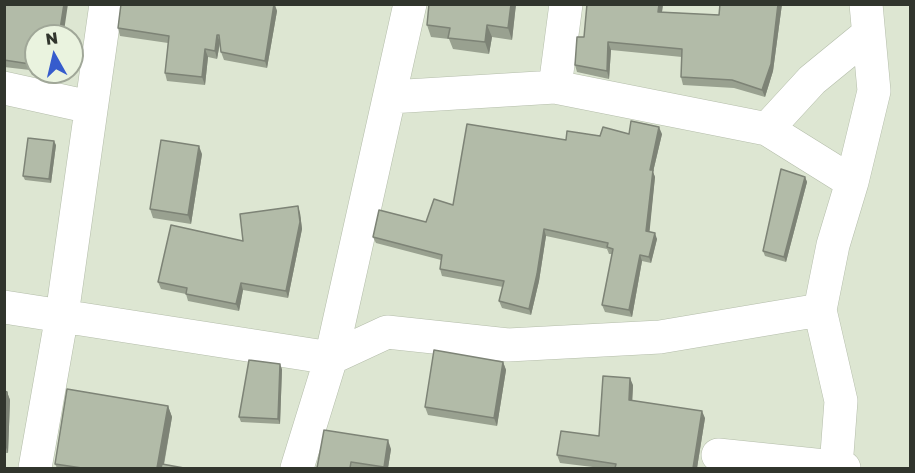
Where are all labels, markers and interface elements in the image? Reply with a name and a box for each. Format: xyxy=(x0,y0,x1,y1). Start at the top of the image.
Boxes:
north arrow xyxy=(24,24,84,84)
text: N xyxy=(44,27,59,49)

